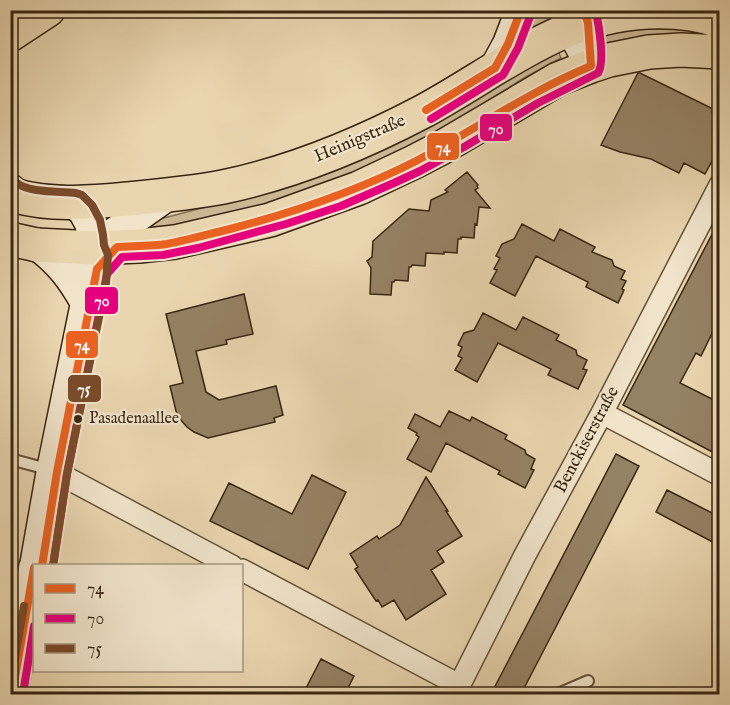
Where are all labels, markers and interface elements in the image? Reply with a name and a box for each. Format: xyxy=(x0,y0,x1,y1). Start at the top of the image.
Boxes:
street label: Heinigstraße xyxy=(311,109,409,169)
line badge: 70 xyxy=(479,113,513,142)
text: 70 xyxy=(488,120,504,140)
line badge: 74 xyxy=(426,132,460,161)
text: 74 xyxy=(435,138,452,158)
line badge: 70 xyxy=(84,286,119,315)
text: 70 xyxy=(94,292,110,312)
line badge: 74 xyxy=(65,330,99,359)
text: 74 xyxy=(74,336,91,356)
line badge: 75 xyxy=(67,374,102,403)
text: 75 xyxy=(77,380,91,400)
street label: Benckiserstraße xyxy=(549,383,625,497)
place label: Pasadenaallee xyxy=(89,409,179,429)
marker: Pasadenaallee xyxy=(72,413,84,425)
legend xyxy=(33,564,243,672)
text: 74 xyxy=(87,578,104,601)
text: 70 xyxy=(87,608,104,631)
text: 75 xyxy=(87,638,102,661)

